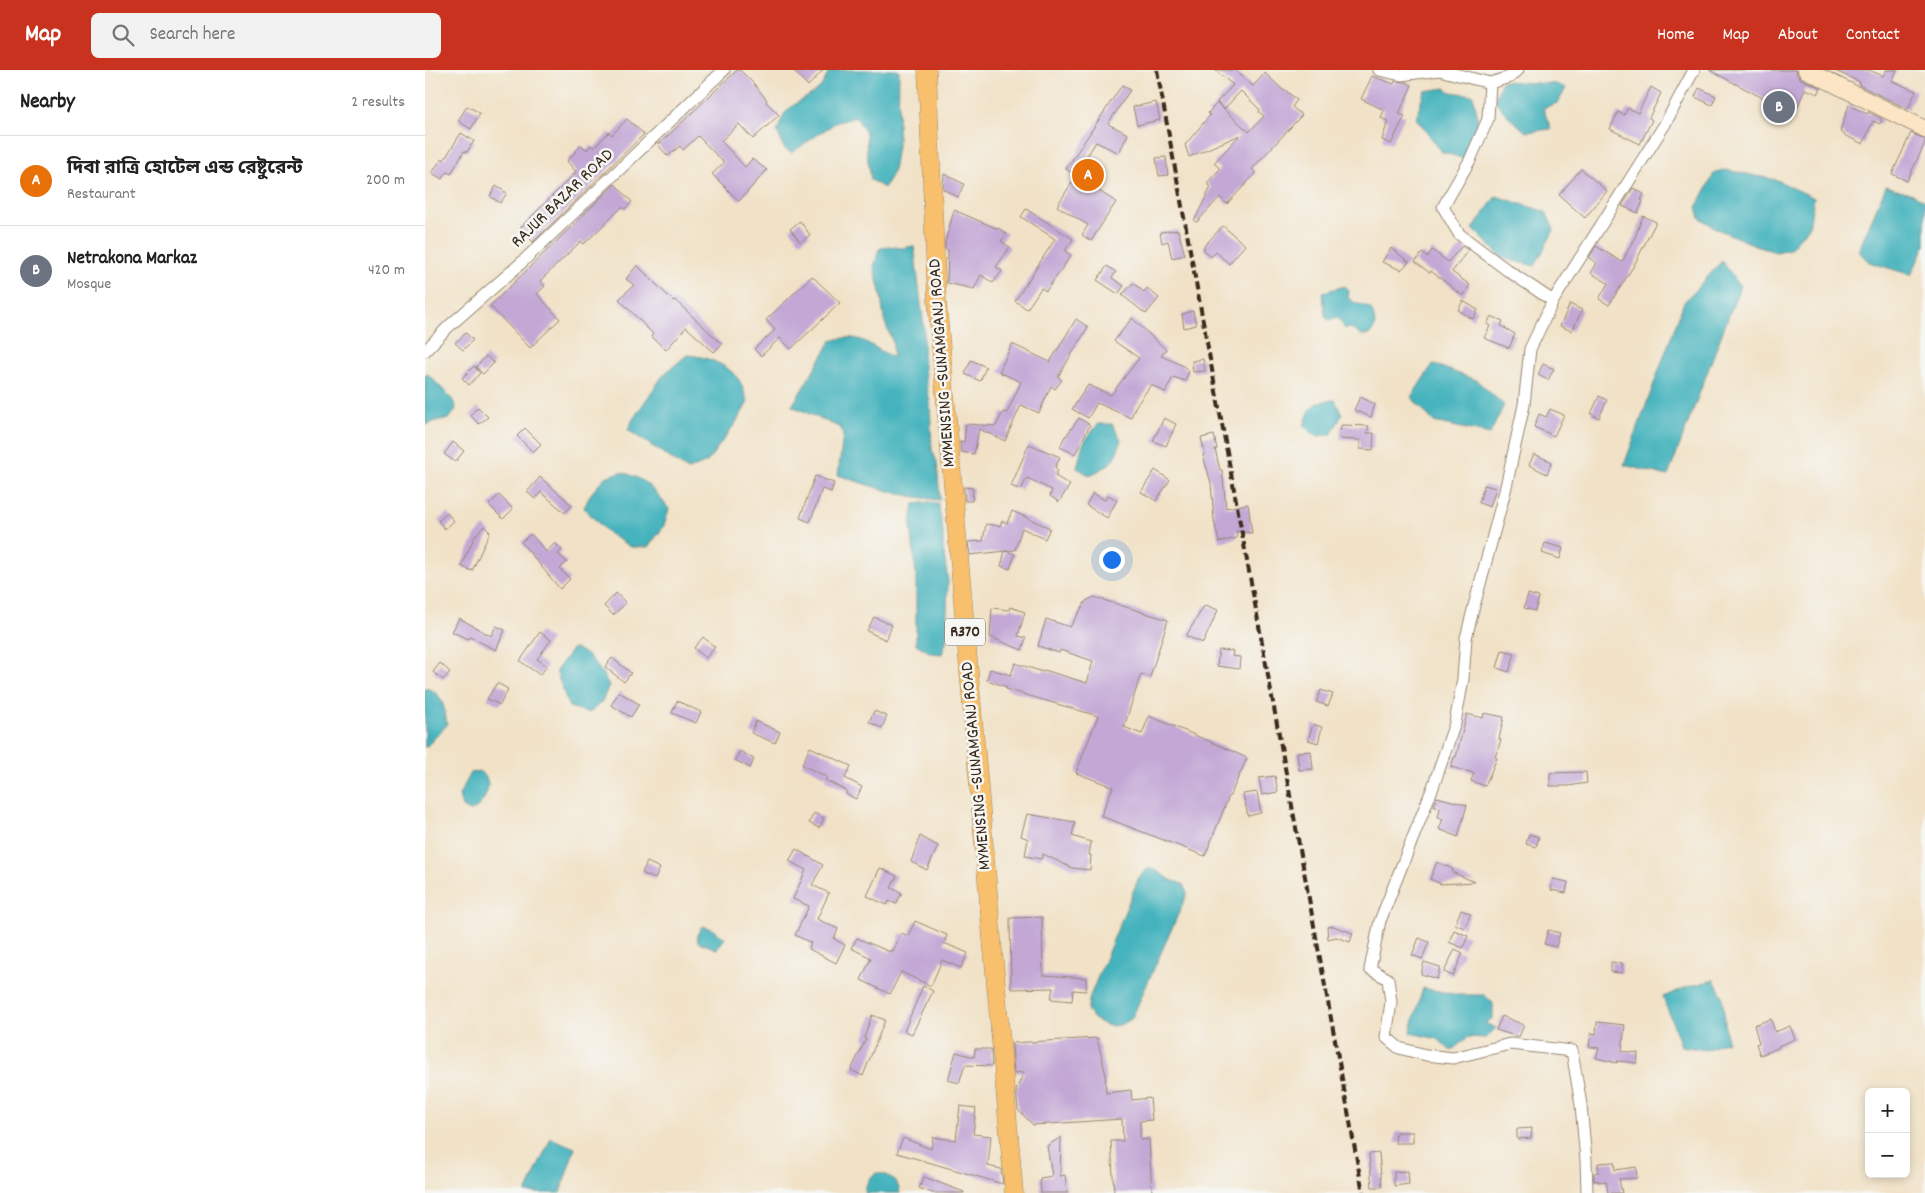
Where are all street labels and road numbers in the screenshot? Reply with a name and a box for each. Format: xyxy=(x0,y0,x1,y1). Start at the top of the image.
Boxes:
street label: RAJUR BAZAR ROAD xyxy=(506,143,620,255)
street label: MYMENSING -SUNAMGANJ ROAD xyxy=(923,258,963,468)
road number: R370 xyxy=(945,618,985,646)
street label: MYMENSING -SUNAMGANJ ROAD xyxy=(955,661,999,871)

